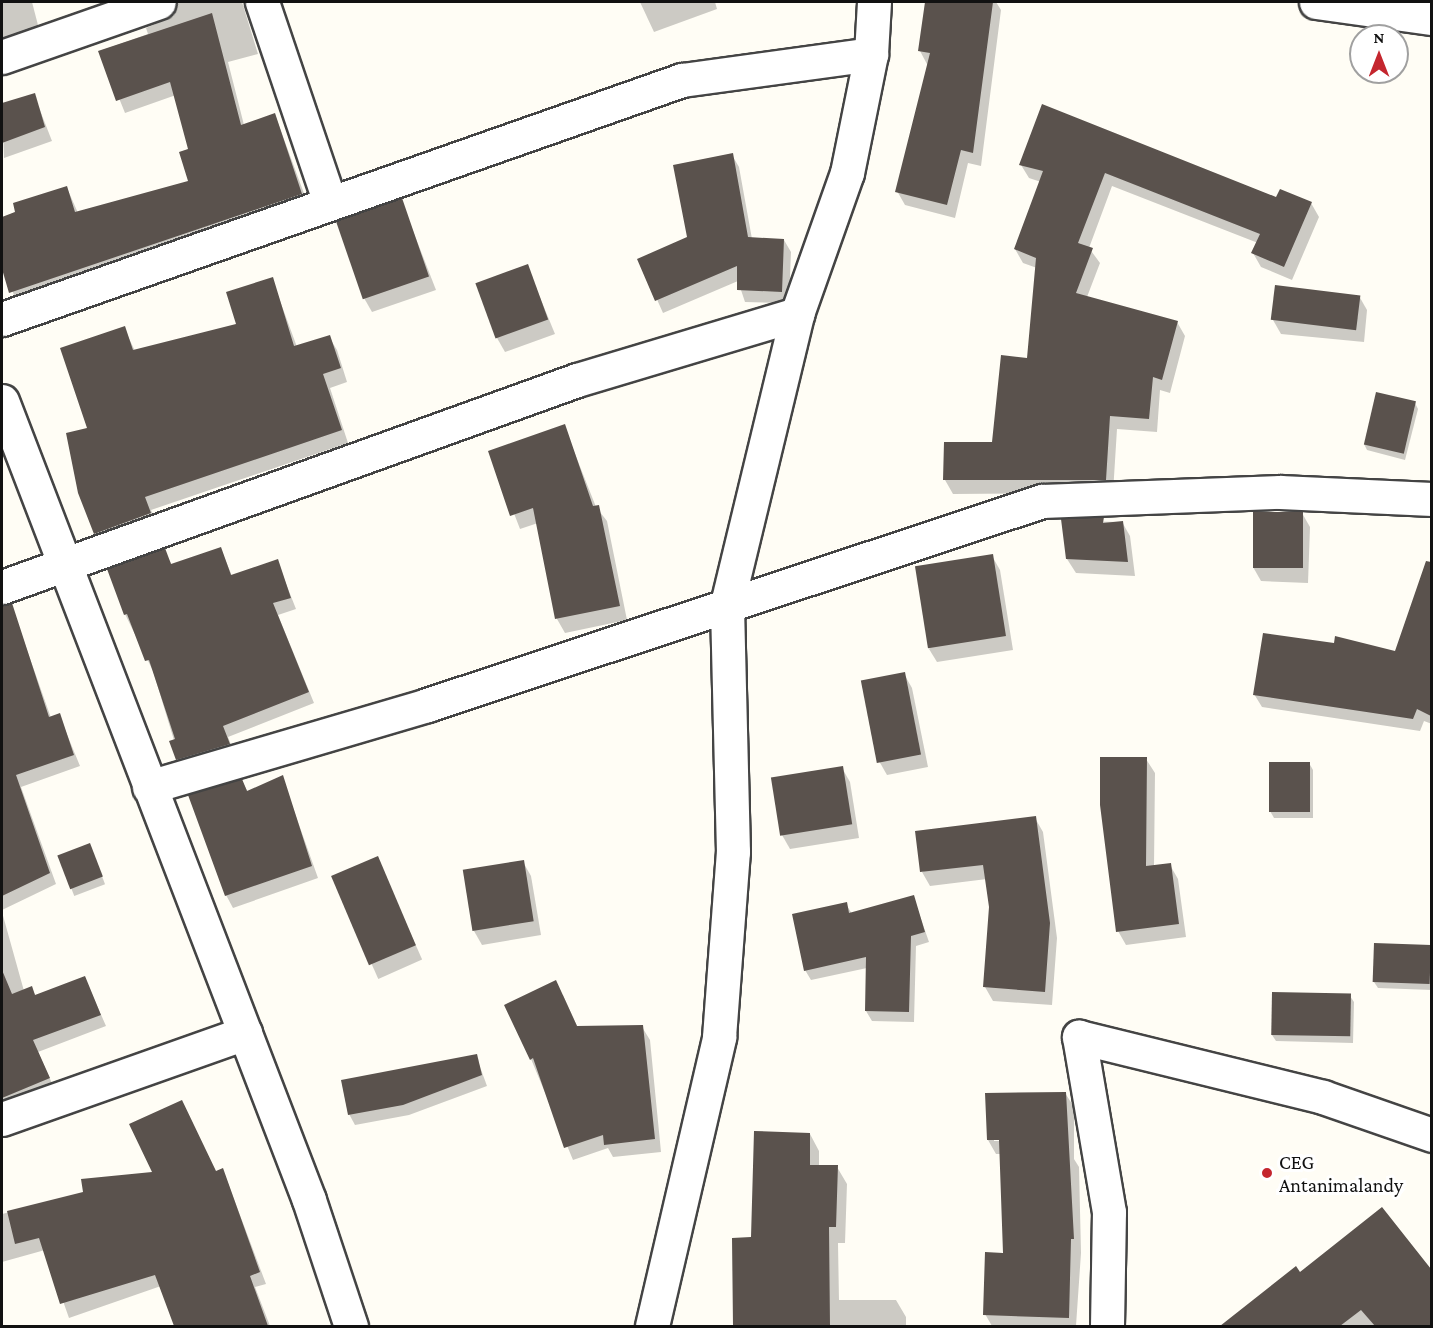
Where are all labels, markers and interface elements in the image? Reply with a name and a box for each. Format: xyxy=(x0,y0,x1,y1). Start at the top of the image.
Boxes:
north arrow xyxy=(1349,24,1409,84)
text: N xyxy=(1374,29,1384,46)
place label: CEG Antanimalandy xyxy=(1279,1150,1403,1197)
marker: CEG Antanimalandy xyxy=(1260,1166,1274,1180)

